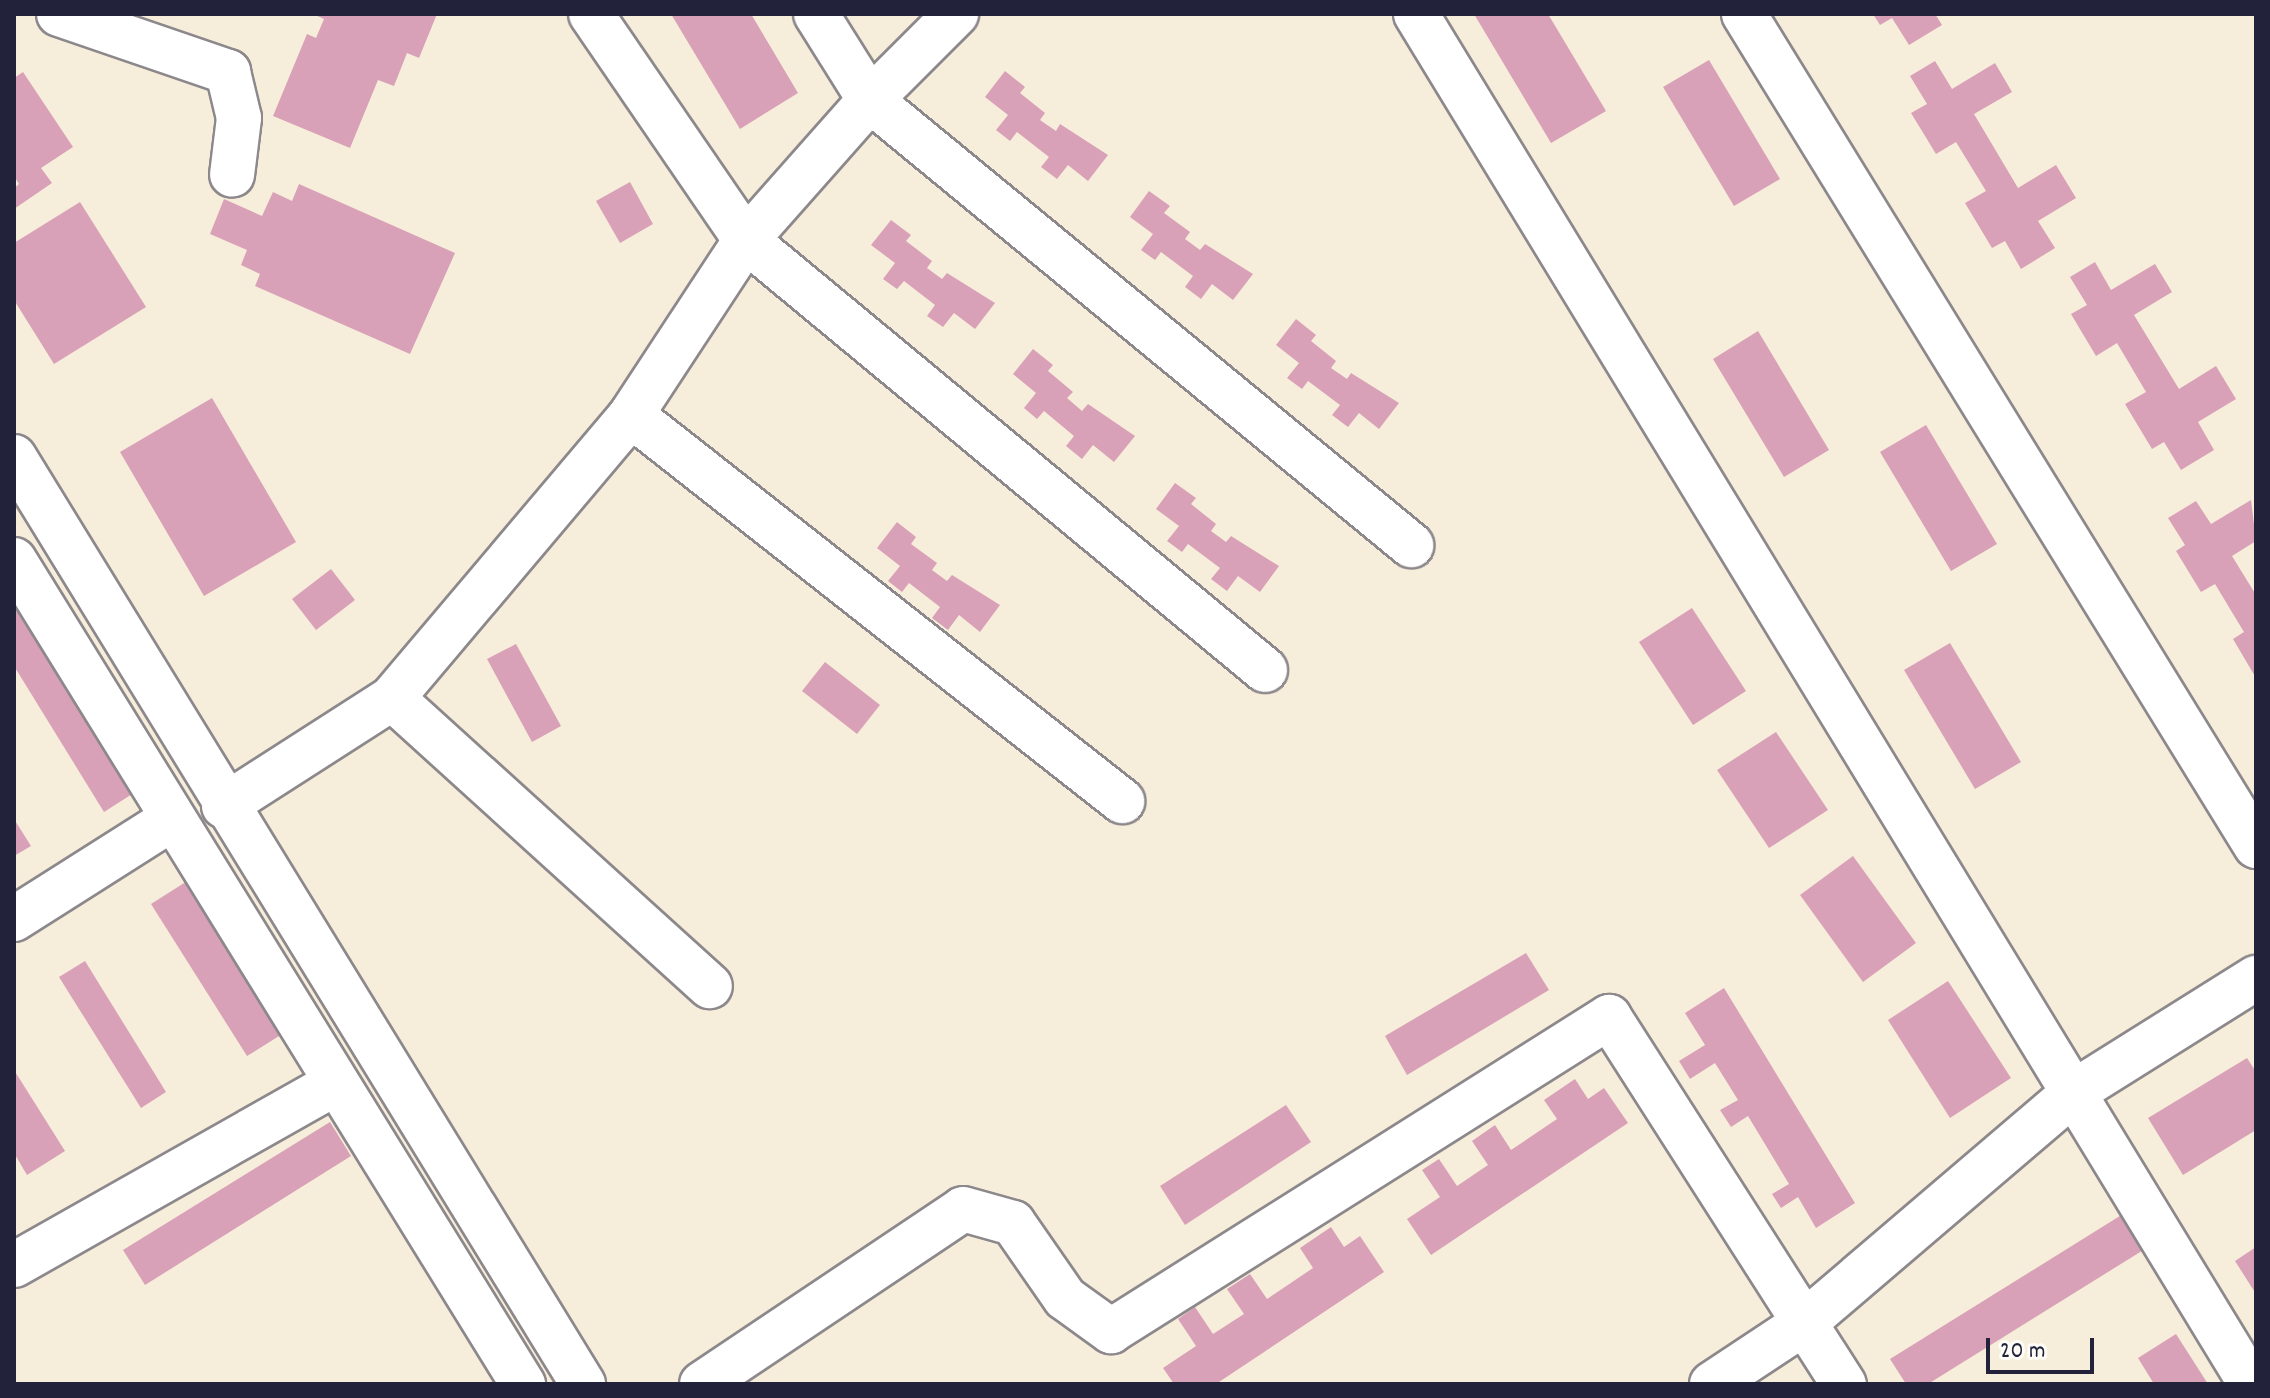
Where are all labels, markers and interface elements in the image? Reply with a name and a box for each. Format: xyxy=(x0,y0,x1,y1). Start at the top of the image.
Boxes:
scale bar xyxy=(1990,1322,2098,1372)
text: 20 m xyxy=(2000,1335,2046,1369)

